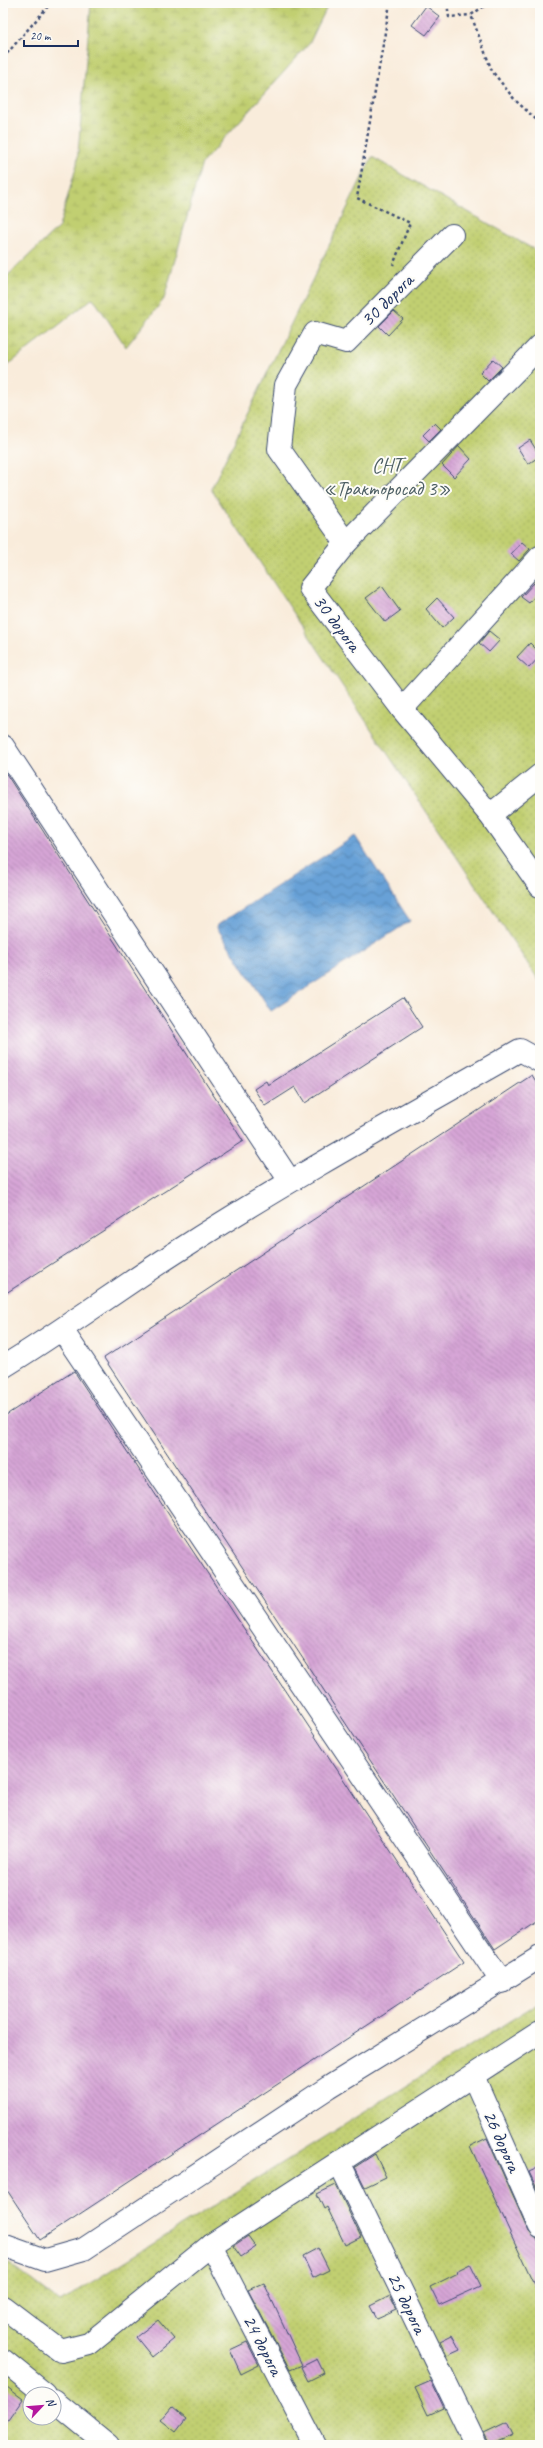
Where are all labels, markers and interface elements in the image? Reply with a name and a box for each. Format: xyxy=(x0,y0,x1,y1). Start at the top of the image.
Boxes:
scale bar xyxy=(24,22,78,48)
text: 20 m xyxy=(30,28,52,44)
street label: 30 дорога xyxy=(355,267,420,332)
park label: СНТ «Тракторосад 3» xyxy=(323,453,451,501)
street label: 30 дорога xyxy=(307,590,368,658)
street label: 26 дорога xyxy=(477,2106,527,2177)
street label: 25 дорога xyxy=(382,2268,433,2339)
street label: 24 дорога xyxy=(237,2310,290,2381)
north arrow xyxy=(22,2386,62,2426)
text: N xyxy=(43,2395,60,2410)

